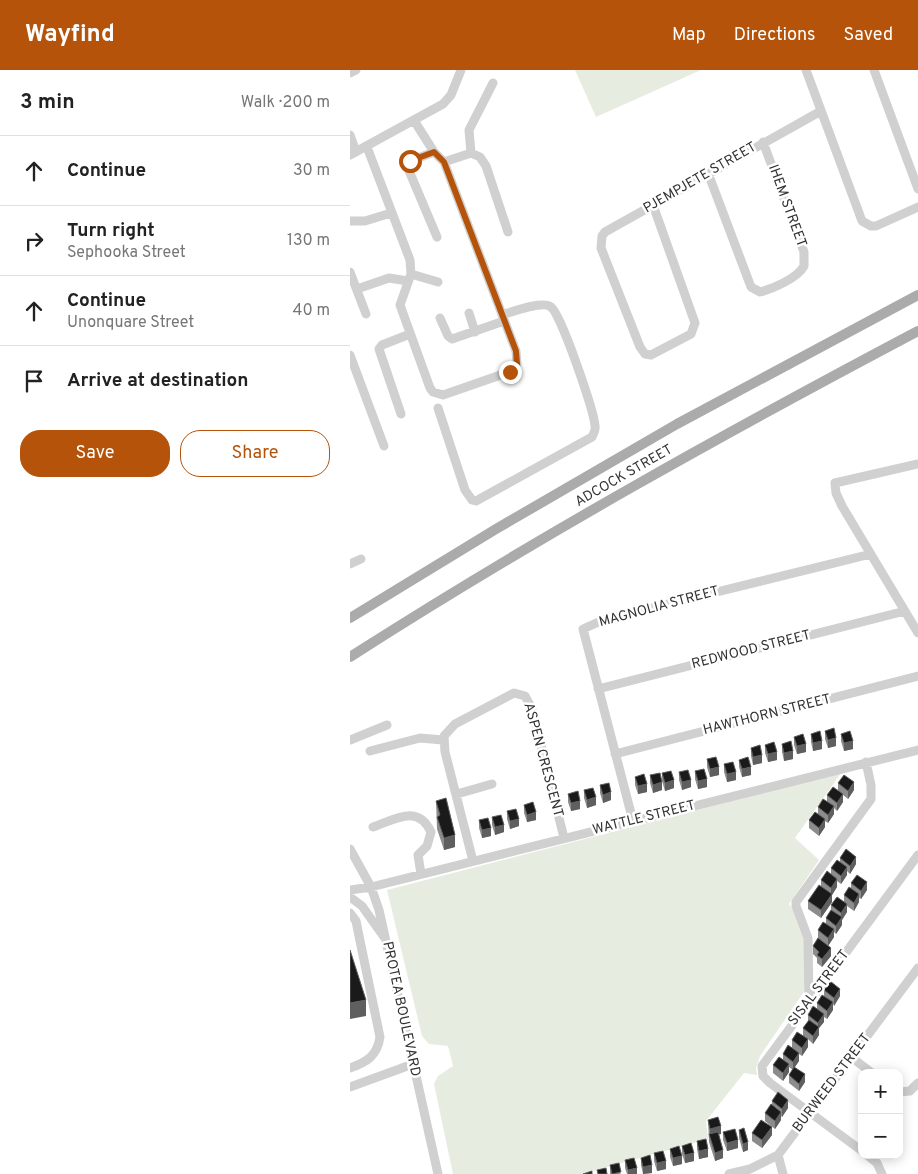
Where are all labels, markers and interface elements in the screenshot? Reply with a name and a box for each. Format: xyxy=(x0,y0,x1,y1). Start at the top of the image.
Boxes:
text: Wayfind xyxy=(25,20,115,50)
text: Map xyxy=(672,24,706,47)
text: Directions xyxy=(734,24,816,47)
text: Saved xyxy=(844,24,893,47)
text: 3 min xyxy=(20,89,75,116)
text: Walk · 200 m xyxy=(241,93,330,113)
street label: PJEMPJETE STREET xyxy=(641,139,759,217)
route start xyxy=(399,150,422,173)
icon: ahead xyxy=(20,157,48,185)
text: Continue xyxy=(67,159,146,183)
text: 30 m xyxy=(293,161,330,181)
street label: IHEM STREET xyxy=(764,162,810,250)
text: Turn right xyxy=(67,219,155,243)
icon: right xyxy=(20,227,48,255)
text: 130 m xyxy=(287,231,330,251)
text: Sephooka Street xyxy=(67,243,186,263)
text: Continue xyxy=(67,289,146,313)
icon: ahead xyxy=(20,297,48,325)
text: 40 m xyxy=(292,301,330,321)
text: Unonquare Street xyxy=(67,313,194,333)
route end xyxy=(499,361,522,384)
icon: arrive xyxy=(20,367,48,395)
text: Arrive at destination xyxy=(67,369,248,393)
button: Save xyxy=(20,430,170,477)
button: Share xyxy=(180,430,330,477)
street label: ADCOCK STREET xyxy=(572,441,676,511)
street label: MAGNOLIA STREET xyxy=(597,583,721,631)
street label: REDWOOD STREET xyxy=(690,627,812,673)
street label: HAWTHORN STREET xyxy=(701,691,833,739)
street label: ASPEN CRESCENT xyxy=(520,701,566,819)
street label: WATTLE STREET xyxy=(591,797,697,839)
street label: PROTEA BOULEVARD xyxy=(378,940,424,1078)
street label: SISAL STREET xyxy=(785,947,853,1029)
street label: BURWEED STREET xyxy=(789,1030,875,1136)
map controls xyxy=(858,1069,903,1159)
button: + xyxy=(858,1069,903,1114)
button: − xyxy=(858,1114,903,1159)

